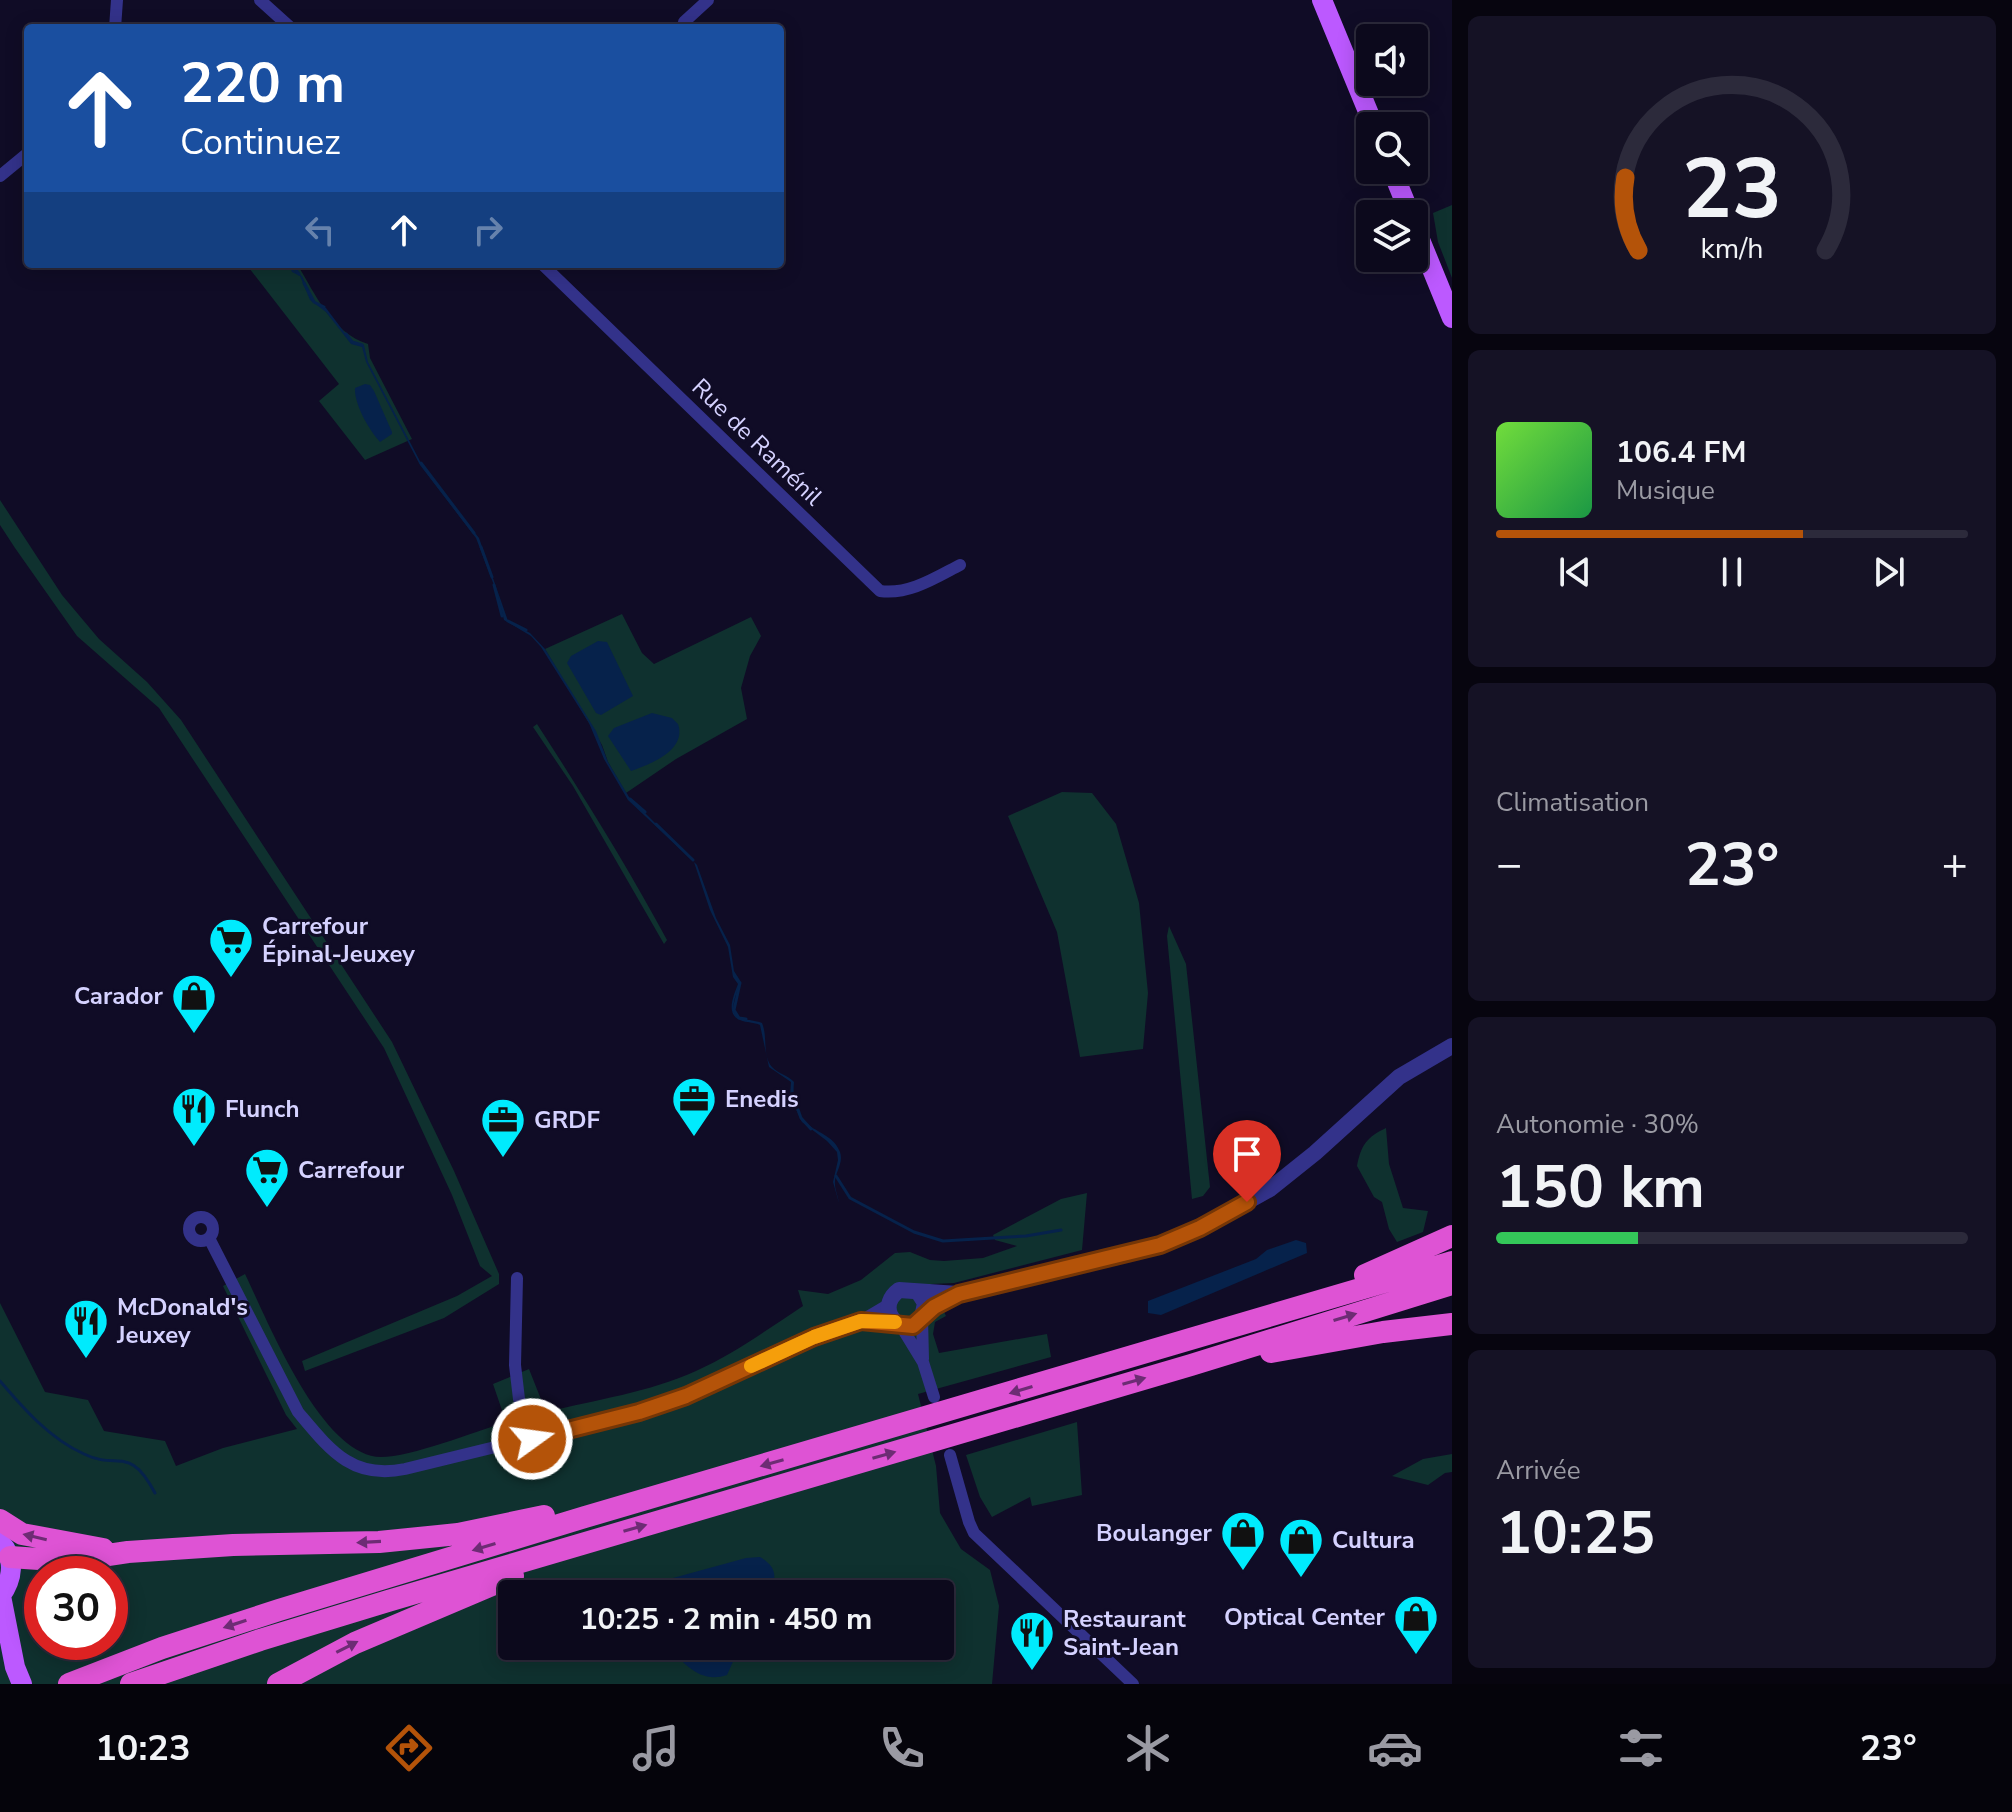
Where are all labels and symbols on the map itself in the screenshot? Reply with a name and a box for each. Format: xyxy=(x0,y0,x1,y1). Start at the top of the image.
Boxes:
street label: Rue de Raménil xyxy=(685,372,829,512)
place label: Carrefour Épinal-Jeuxey xyxy=(262,910,415,970)
supermarket icon: Carrefour Épinal-Jeuxey xyxy=(207,916,255,979)
shop icon: Carador xyxy=(170,972,218,1035)
place label: Carador xyxy=(74,980,164,1012)
office icon: Enedis xyxy=(670,1075,718,1138)
place label: Enedis xyxy=(725,1083,799,1115)
restaurant icon: Flunch xyxy=(170,1085,218,1148)
place label: Flunch xyxy=(225,1093,299,1125)
office icon: GRDF xyxy=(479,1096,527,1159)
place label: GRDF xyxy=(534,1104,600,1136)
pin xyxy=(1213,1120,1281,1202)
supermarket icon: Carrefour xyxy=(243,1146,291,1209)
place label: Carrefour xyxy=(298,1154,405,1186)
place label: McDonald's Jeuxey xyxy=(116,1291,248,1351)
restaurant icon: McDonald's Jeuxey xyxy=(62,1297,110,1360)
one-way arrow xyxy=(1334,1310,1358,1323)
one-way arrow xyxy=(1122,1374,1146,1387)
one-way arrow xyxy=(1009,1384,1033,1397)
position arrow xyxy=(490,1397,574,1481)
one-way arrow xyxy=(873,1448,897,1461)
one-way arrow xyxy=(759,1457,783,1470)
shop icon: Boulanger xyxy=(1219,1509,1267,1572)
shop icon: Cultura xyxy=(1277,1516,1325,1579)
place label: Boulanger xyxy=(1096,1517,1213,1549)
one-way arrow xyxy=(623,1521,647,1534)
place label: Cultura xyxy=(1332,1524,1415,1556)
one-way arrow xyxy=(22,1530,47,1542)
one-way arrow xyxy=(356,1536,381,1549)
one-way arrow xyxy=(471,1541,495,1554)
speed limit sign: 30 xyxy=(24,1556,128,1660)
shop icon: Optical Center xyxy=(1392,1593,1440,1656)
place label: Optical Center xyxy=(1224,1601,1386,1633)
place label: Restaurant Saint-Jean xyxy=(1063,1603,1186,1663)
restaurant icon: Restaurant Saint-Jean xyxy=(1008,1609,1056,1672)
one-way arrow xyxy=(223,1618,247,1631)
one-way arrow xyxy=(335,1641,358,1654)

